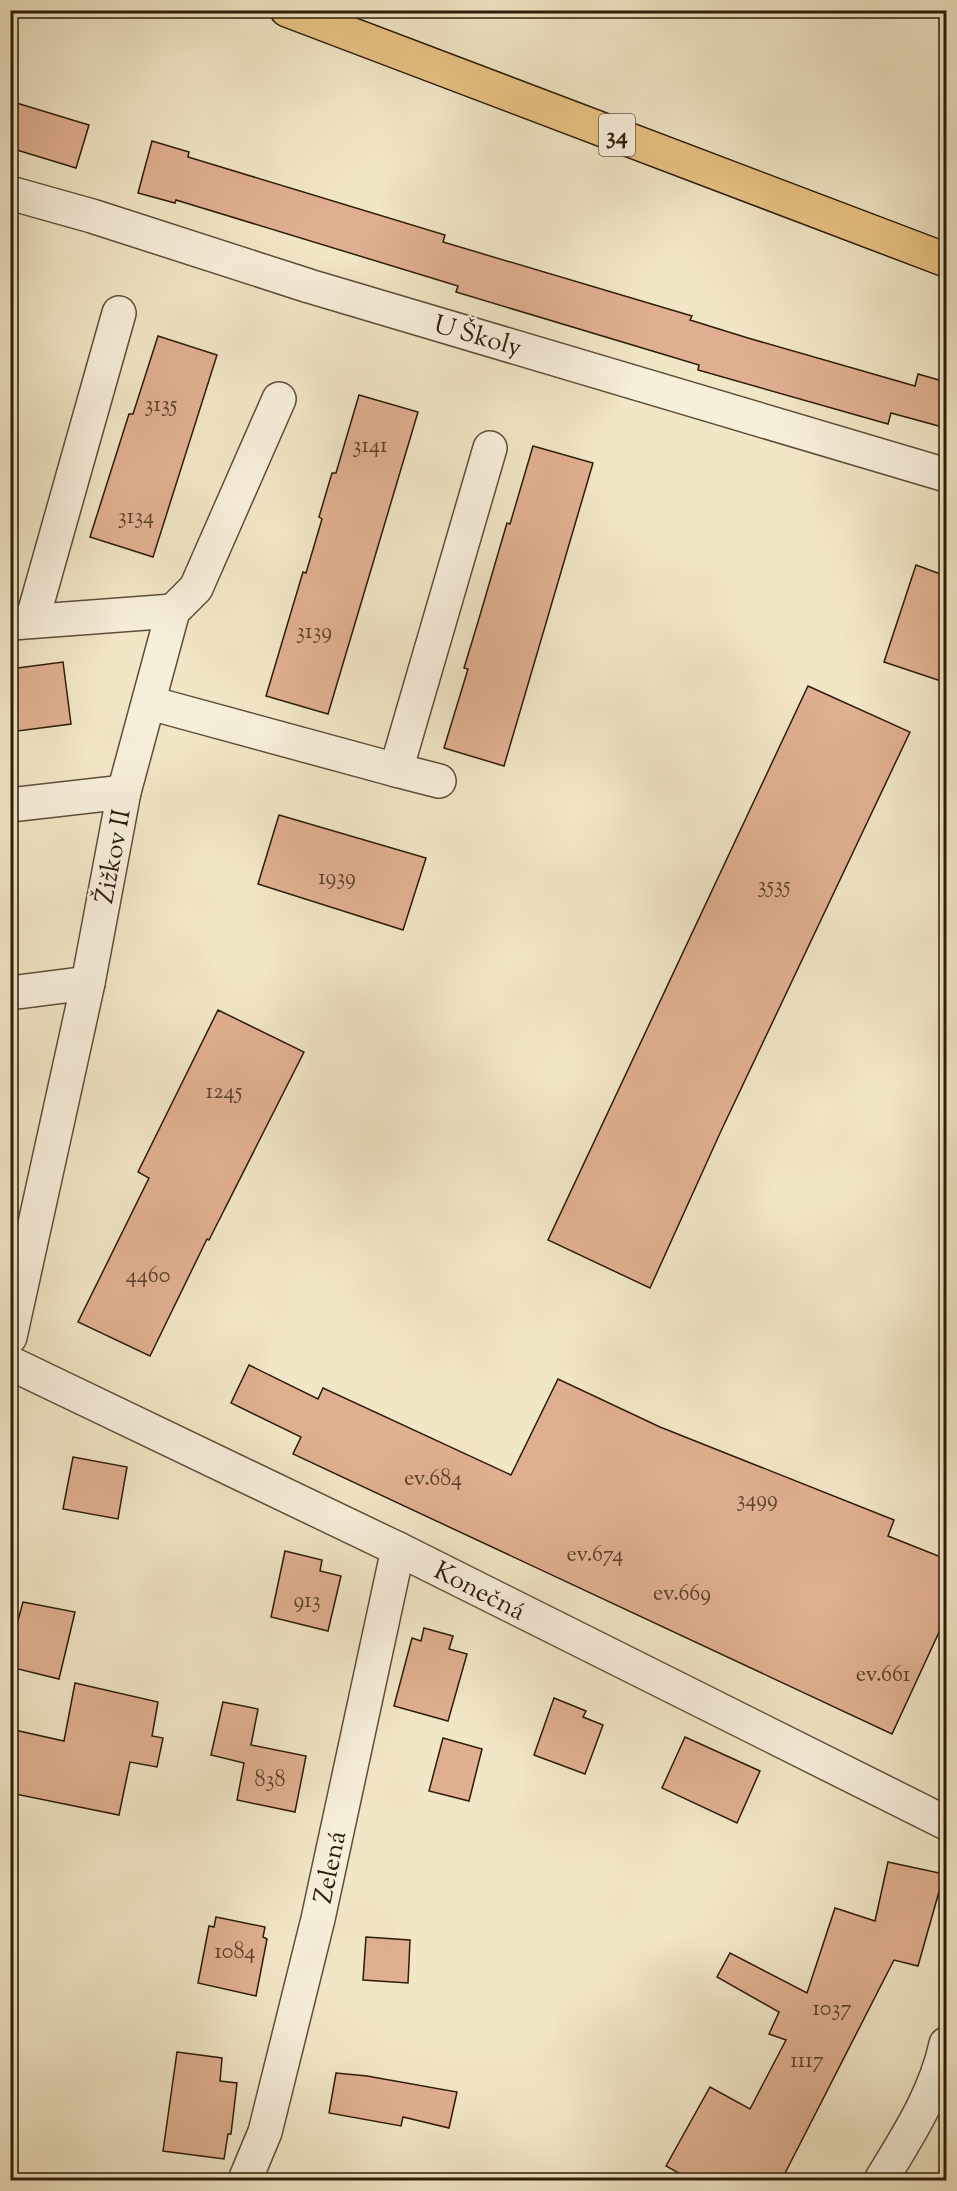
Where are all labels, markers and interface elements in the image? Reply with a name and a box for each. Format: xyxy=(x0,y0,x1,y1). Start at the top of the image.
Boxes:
road number: 34 xyxy=(599,114,635,156)
street label: U Školy xyxy=(429,307,526,368)
house number: 3135 xyxy=(145,390,178,422)
house number: 3141 xyxy=(353,431,388,463)
house number: 3134 xyxy=(118,502,154,534)
house number: 3139 xyxy=(296,617,332,649)
street label: Žižkov II xyxy=(87,806,142,907)
house number: 1939 xyxy=(318,863,356,895)
house number: 3535 xyxy=(758,871,791,903)
house number: 1245 xyxy=(206,1077,243,1109)
house number: 4460 xyxy=(126,1261,170,1293)
house number: ev.684 xyxy=(404,1464,462,1496)
house number: 3499 xyxy=(736,1485,778,1517)
house number: ev.674 xyxy=(567,1540,623,1572)
street label: Konečná xyxy=(427,1553,531,1631)
house number: ev.669 xyxy=(653,1579,711,1611)
house number: 913 xyxy=(293,1586,321,1618)
house number: ev.661 xyxy=(856,1660,911,1692)
house number: 838 xyxy=(255,1765,285,1797)
street label: Zelená xyxy=(306,1828,357,1907)
house number: 1084 xyxy=(215,1937,255,1969)
house number: 1037 xyxy=(813,1994,851,2026)
house number: 1117 xyxy=(790,2046,824,2078)

